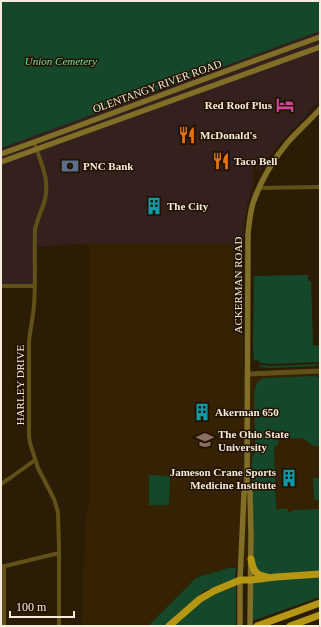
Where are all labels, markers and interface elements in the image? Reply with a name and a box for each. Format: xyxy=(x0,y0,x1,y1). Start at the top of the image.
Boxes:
park label: Union Cemetery xyxy=(25,55,97,67)
street label: OLENTANGY RIVER ROAD xyxy=(91,57,223,115)
hotel icon: Red Roof Plus xyxy=(275,95,295,115)
place label: Red Roof Plus xyxy=(205,99,273,111)
restaurant icon: McDonald's xyxy=(177,125,197,145)
place label: McDonald's xyxy=(200,129,258,141)
restaurant icon: Taco Bell xyxy=(211,151,231,171)
place label: Taco Bell xyxy=(234,155,277,167)
bank icon: PNC Bank xyxy=(60,156,80,176)
place label: PNC Bank xyxy=(83,160,134,172)
building icon: The City xyxy=(144,196,164,216)
place label: The City xyxy=(167,200,209,212)
street label: ACKERMAN ROAD xyxy=(232,237,244,333)
street label: HARLEY DRIVE xyxy=(14,344,26,425)
building icon: Akerman 650 xyxy=(192,402,212,422)
place label: Akerman 650 xyxy=(215,406,279,418)
place label: The Ohio State University xyxy=(218,428,289,453)
school or university icon: The Ohio State University xyxy=(195,430,215,450)
place label: Jameson Crane Sports Medicine Institute xyxy=(170,466,277,491)
building icon: Jameson Crane Sports Medicine Institute xyxy=(279,468,299,488)
scale bar xyxy=(10,593,74,619)
text: 100 m xyxy=(16,600,47,614)

